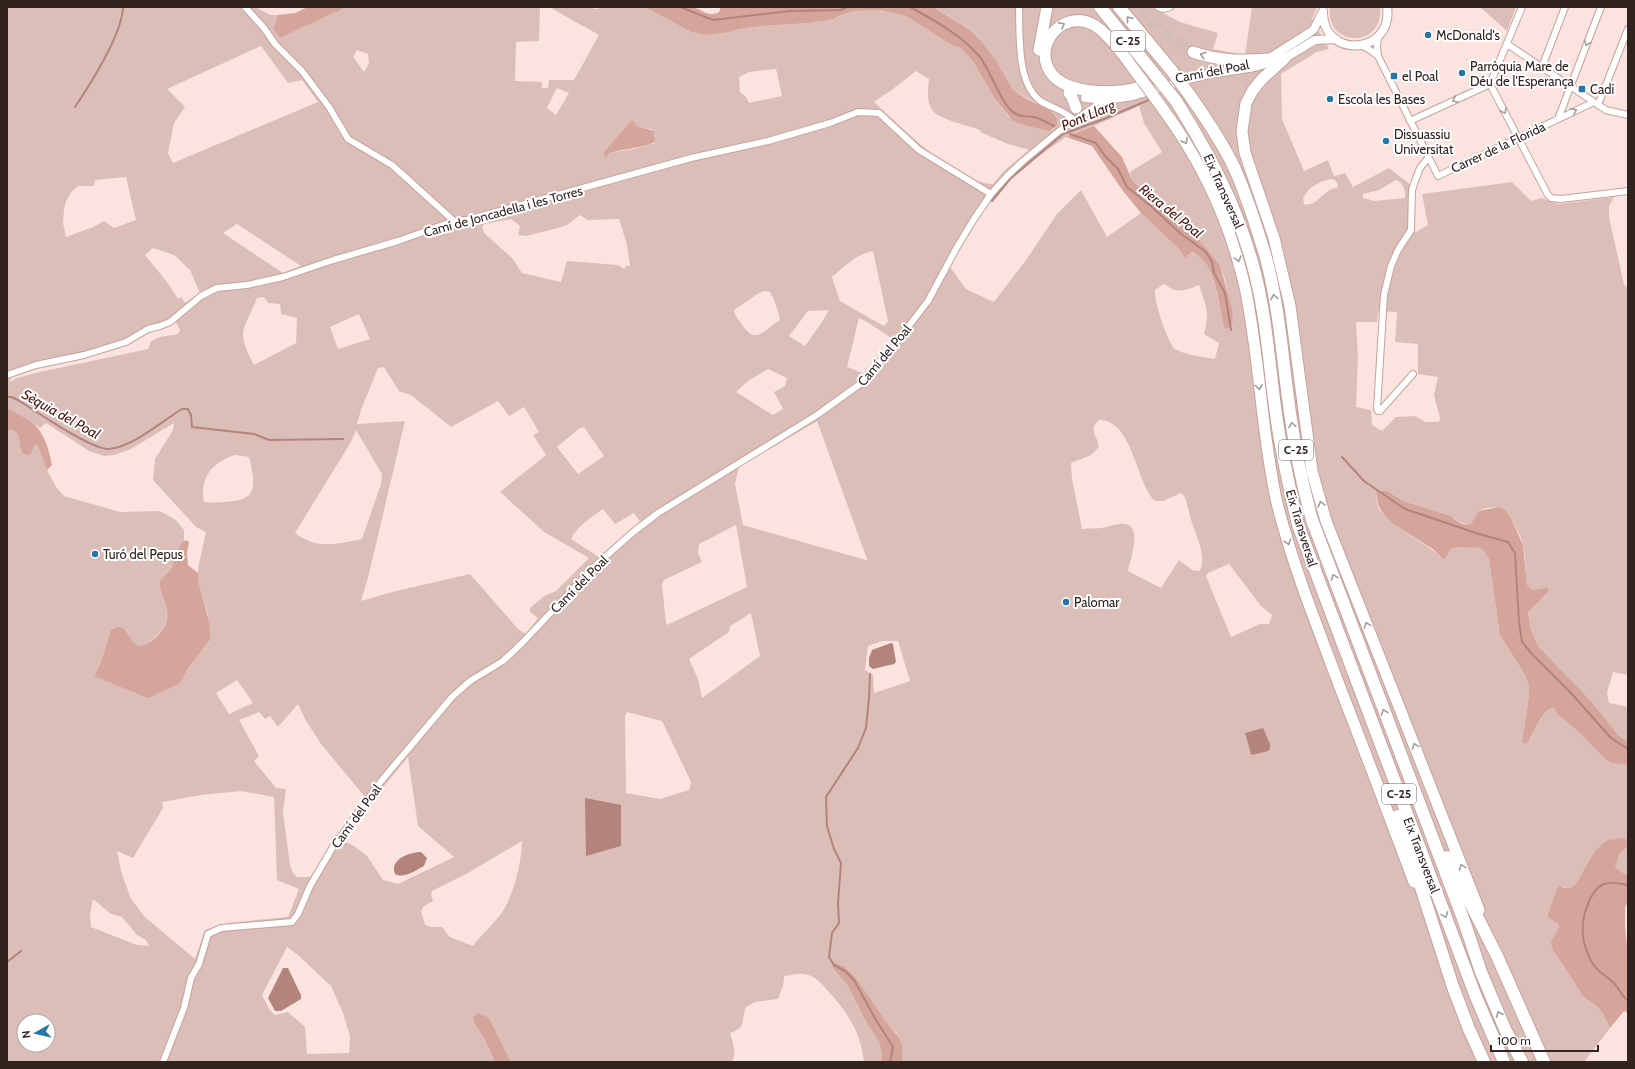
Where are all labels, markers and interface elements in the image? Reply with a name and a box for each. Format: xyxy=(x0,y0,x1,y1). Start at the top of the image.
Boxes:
one-way arrow xyxy=(1127,16,1134,23)
one-way arrow xyxy=(1058,23,1065,30)
place label: McDonald's xyxy=(1436,27,1501,43)
marker: McDonald's xyxy=(1423,30,1433,40)
road number: C-25 xyxy=(1111,31,1145,51)
one-way arrow xyxy=(1584,40,1592,47)
one-way arrow xyxy=(1199,51,1206,60)
street label: Camí del Poal xyxy=(1174,56,1250,86)
place label: Parròquia Mare de Déu de l'Esperança xyxy=(1470,58,1575,89)
place label: el Poal xyxy=(1402,68,1438,84)
marker: Parròquia Mare de Déu de l'Esperança xyxy=(1457,68,1467,78)
marker: el Poal xyxy=(1389,71,1399,81)
place label: Cadí xyxy=(1590,81,1614,97)
marker: Cadí xyxy=(1577,84,1587,94)
place label: Escola les Bases xyxy=(1338,91,1426,107)
marker: Escola les Bases xyxy=(1325,94,1335,104)
water label: Pont Llarg xyxy=(1058,95,1118,134)
one-way arrow xyxy=(1451,95,1459,103)
one-way arrow xyxy=(1500,106,1507,114)
one-way arrow xyxy=(1570,108,1577,116)
street label: Carrer de la Florida xyxy=(1448,118,1548,176)
place label: Dissuassiu Universitat xyxy=(1394,126,1454,157)
marker: Dissuassiu Universitat xyxy=(1381,136,1391,146)
one-way arrow xyxy=(1181,137,1188,144)
street label: Eix Transversal xyxy=(1200,151,1248,231)
water label: Riera del Poal xyxy=(1135,180,1207,243)
street label: Camí de Joncadella i les Torres xyxy=(422,182,585,240)
one-way arrow xyxy=(1233,256,1242,263)
one-way arrow xyxy=(1270,294,1278,300)
street label: Camí del Poal xyxy=(854,321,914,389)
one-way arrow xyxy=(1254,384,1263,390)
water label: Sèquia del Poal xyxy=(19,385,104,443)
one-way arrow xyxy=(1288,422,1297,428)
road number: C-25 xyxy=(1279,440,1313,460)
street label: Eix Transversal xyxy=(1283,488,1321,568)
one-way arrow xyxy=(1317,500,1326,507)
one-way arrow xyxy=(1283,539,1292,546)
place label: Turó del Pepus xyxy=(103,546,183,562)
marker: Turó del Pepus xyxy=(90,549,100,559)
street label: Camí del Poal xyxy=(547,552,611,616)
one-way arrow xyxy=(1330,574,1338,581)
place label: Palomar xyxy=(1074,594,1120,610)
marker: Palomar xyxy=(1061,597,1071,607)
one-way arrow xyxy=(1363,622,1371,629)
one-way arrow xyxy=(1381,708,1389,715)
one-way arrow xyxy=(1411,743,1419,750)
street label: Camí del Poal xyxy=(328,781,384,851)
road number: C-25 xyxy=(1382,784,1416,804)
street label: Eix Transversal xyxy=(1400,815,1444,895)
one-way arrow xyxy=(1459,864,1467,871)
one-way arrow xyxy=(1440,911,1448,919)
one-way arrow xyxy=(1496,1011,1504,1019)
north arrow xyxy=(16,1013,56,1053)
scale bar xyxy=(1491,1027,1598,1053)
text: N xyxy=(19,1030,34,1039)
text: 100 m xyxy=(1497,1033,1531,1048)

